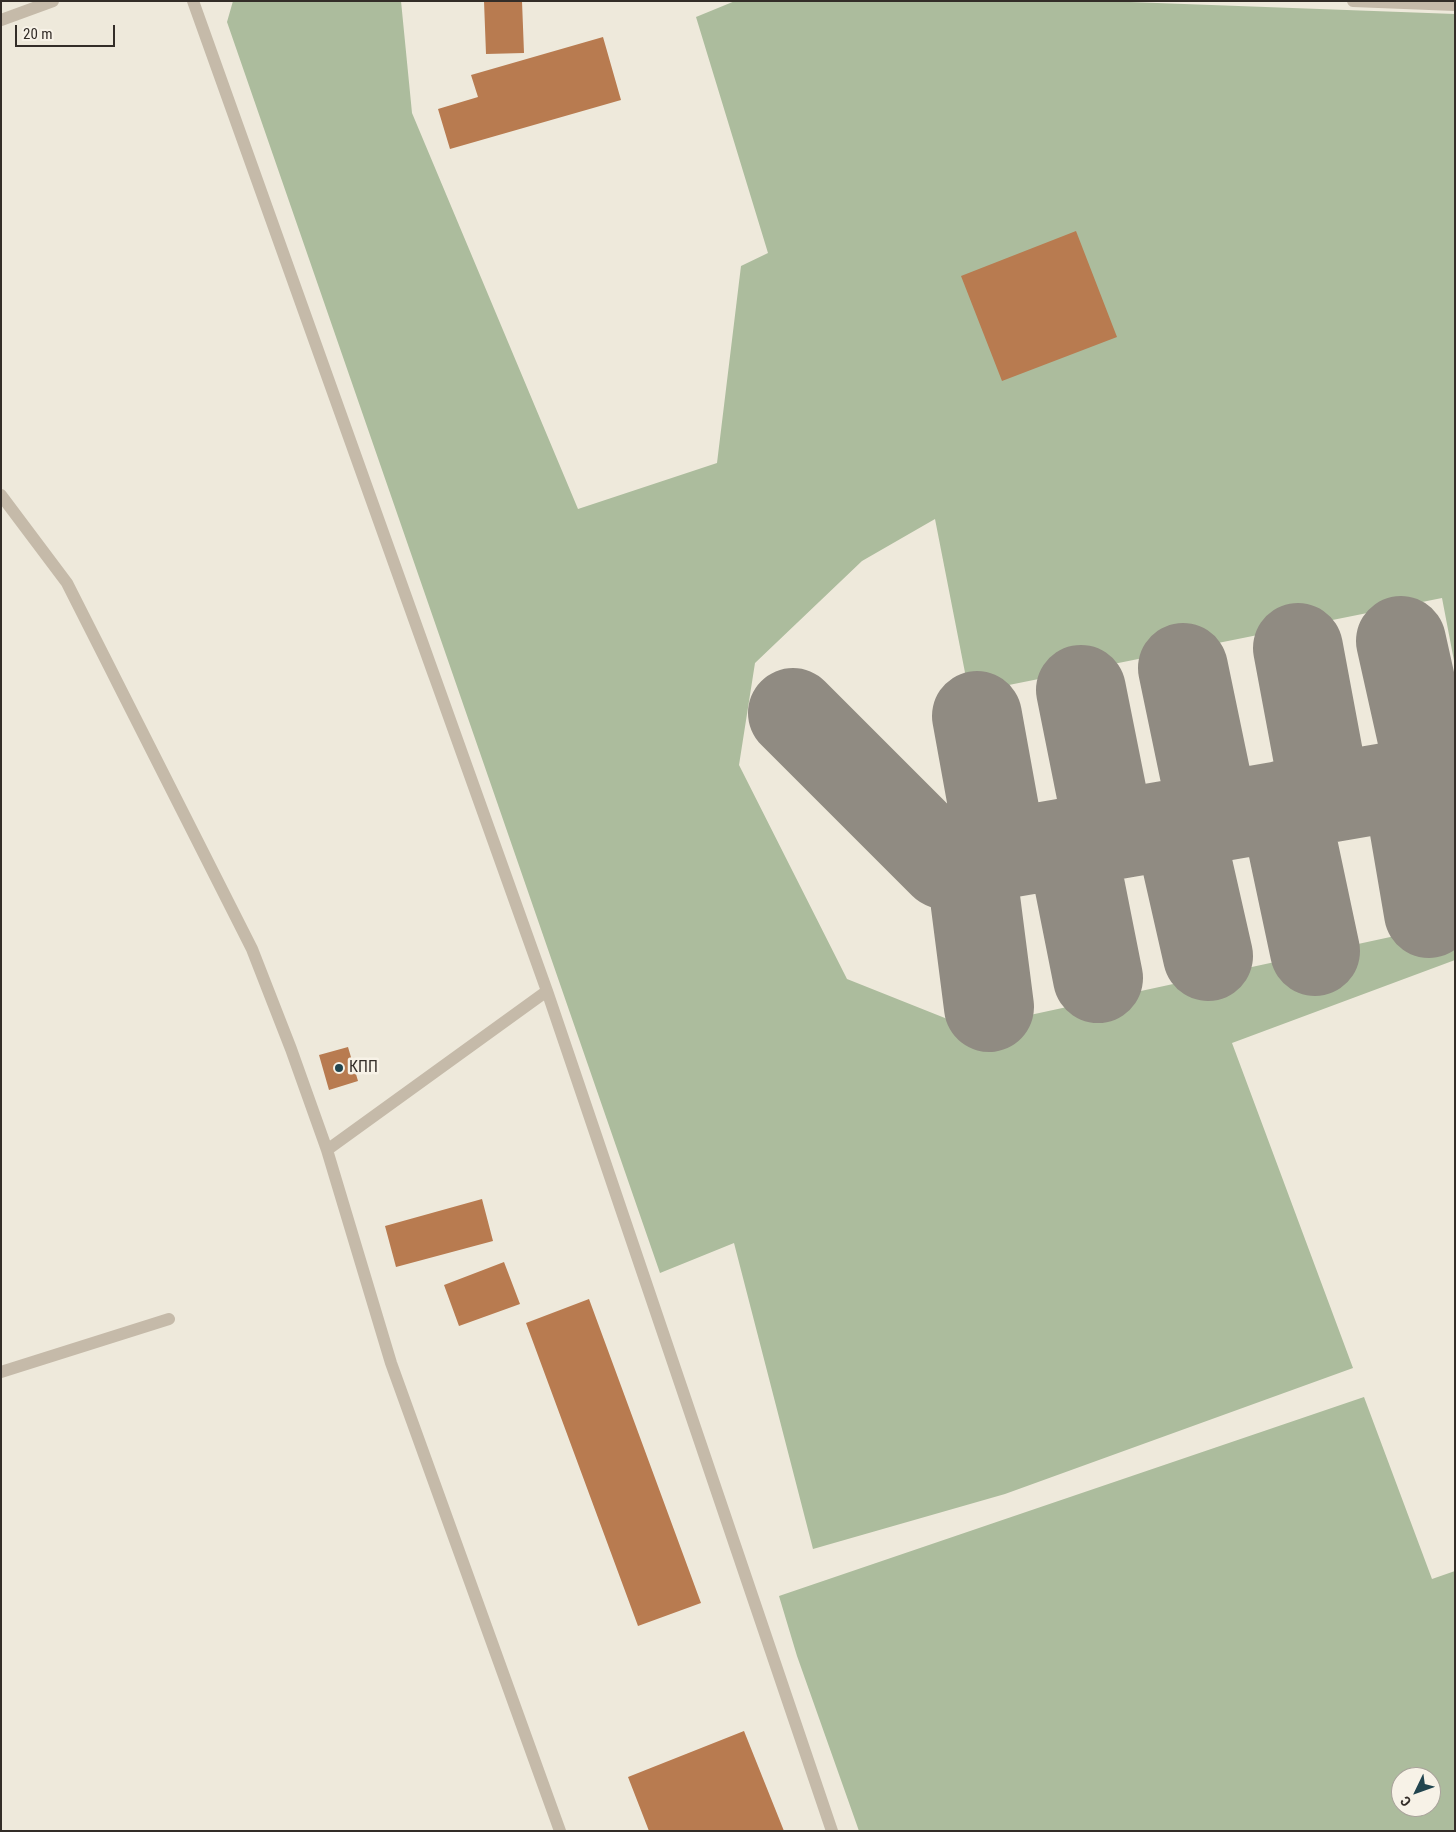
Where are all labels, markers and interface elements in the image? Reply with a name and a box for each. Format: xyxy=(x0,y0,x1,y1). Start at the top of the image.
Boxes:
scale bar xyxy=(18,15,118,47)
text: 20 m xyxy=(23,25,53,43)
place label: КПП xyxy=(349,1058,378,1078)
marker: КПП xyxy=(333,1062,345,1074)
north arrow xyxy=(1391,1767,1441,1817)
text: С xyxy=(1397,1793,1414,1810)

